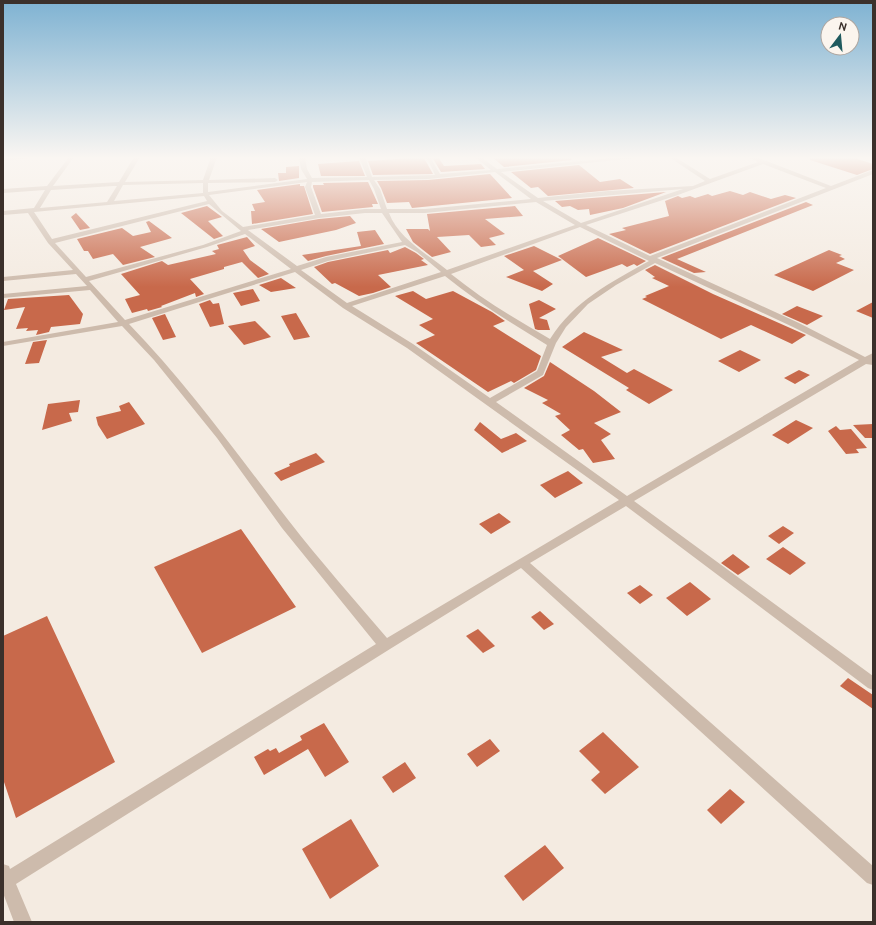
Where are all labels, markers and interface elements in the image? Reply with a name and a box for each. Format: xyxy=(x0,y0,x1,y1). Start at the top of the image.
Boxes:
north arrow xyxy=(820,16,860,56)
text: N xyxy=(837,19,848,33)

